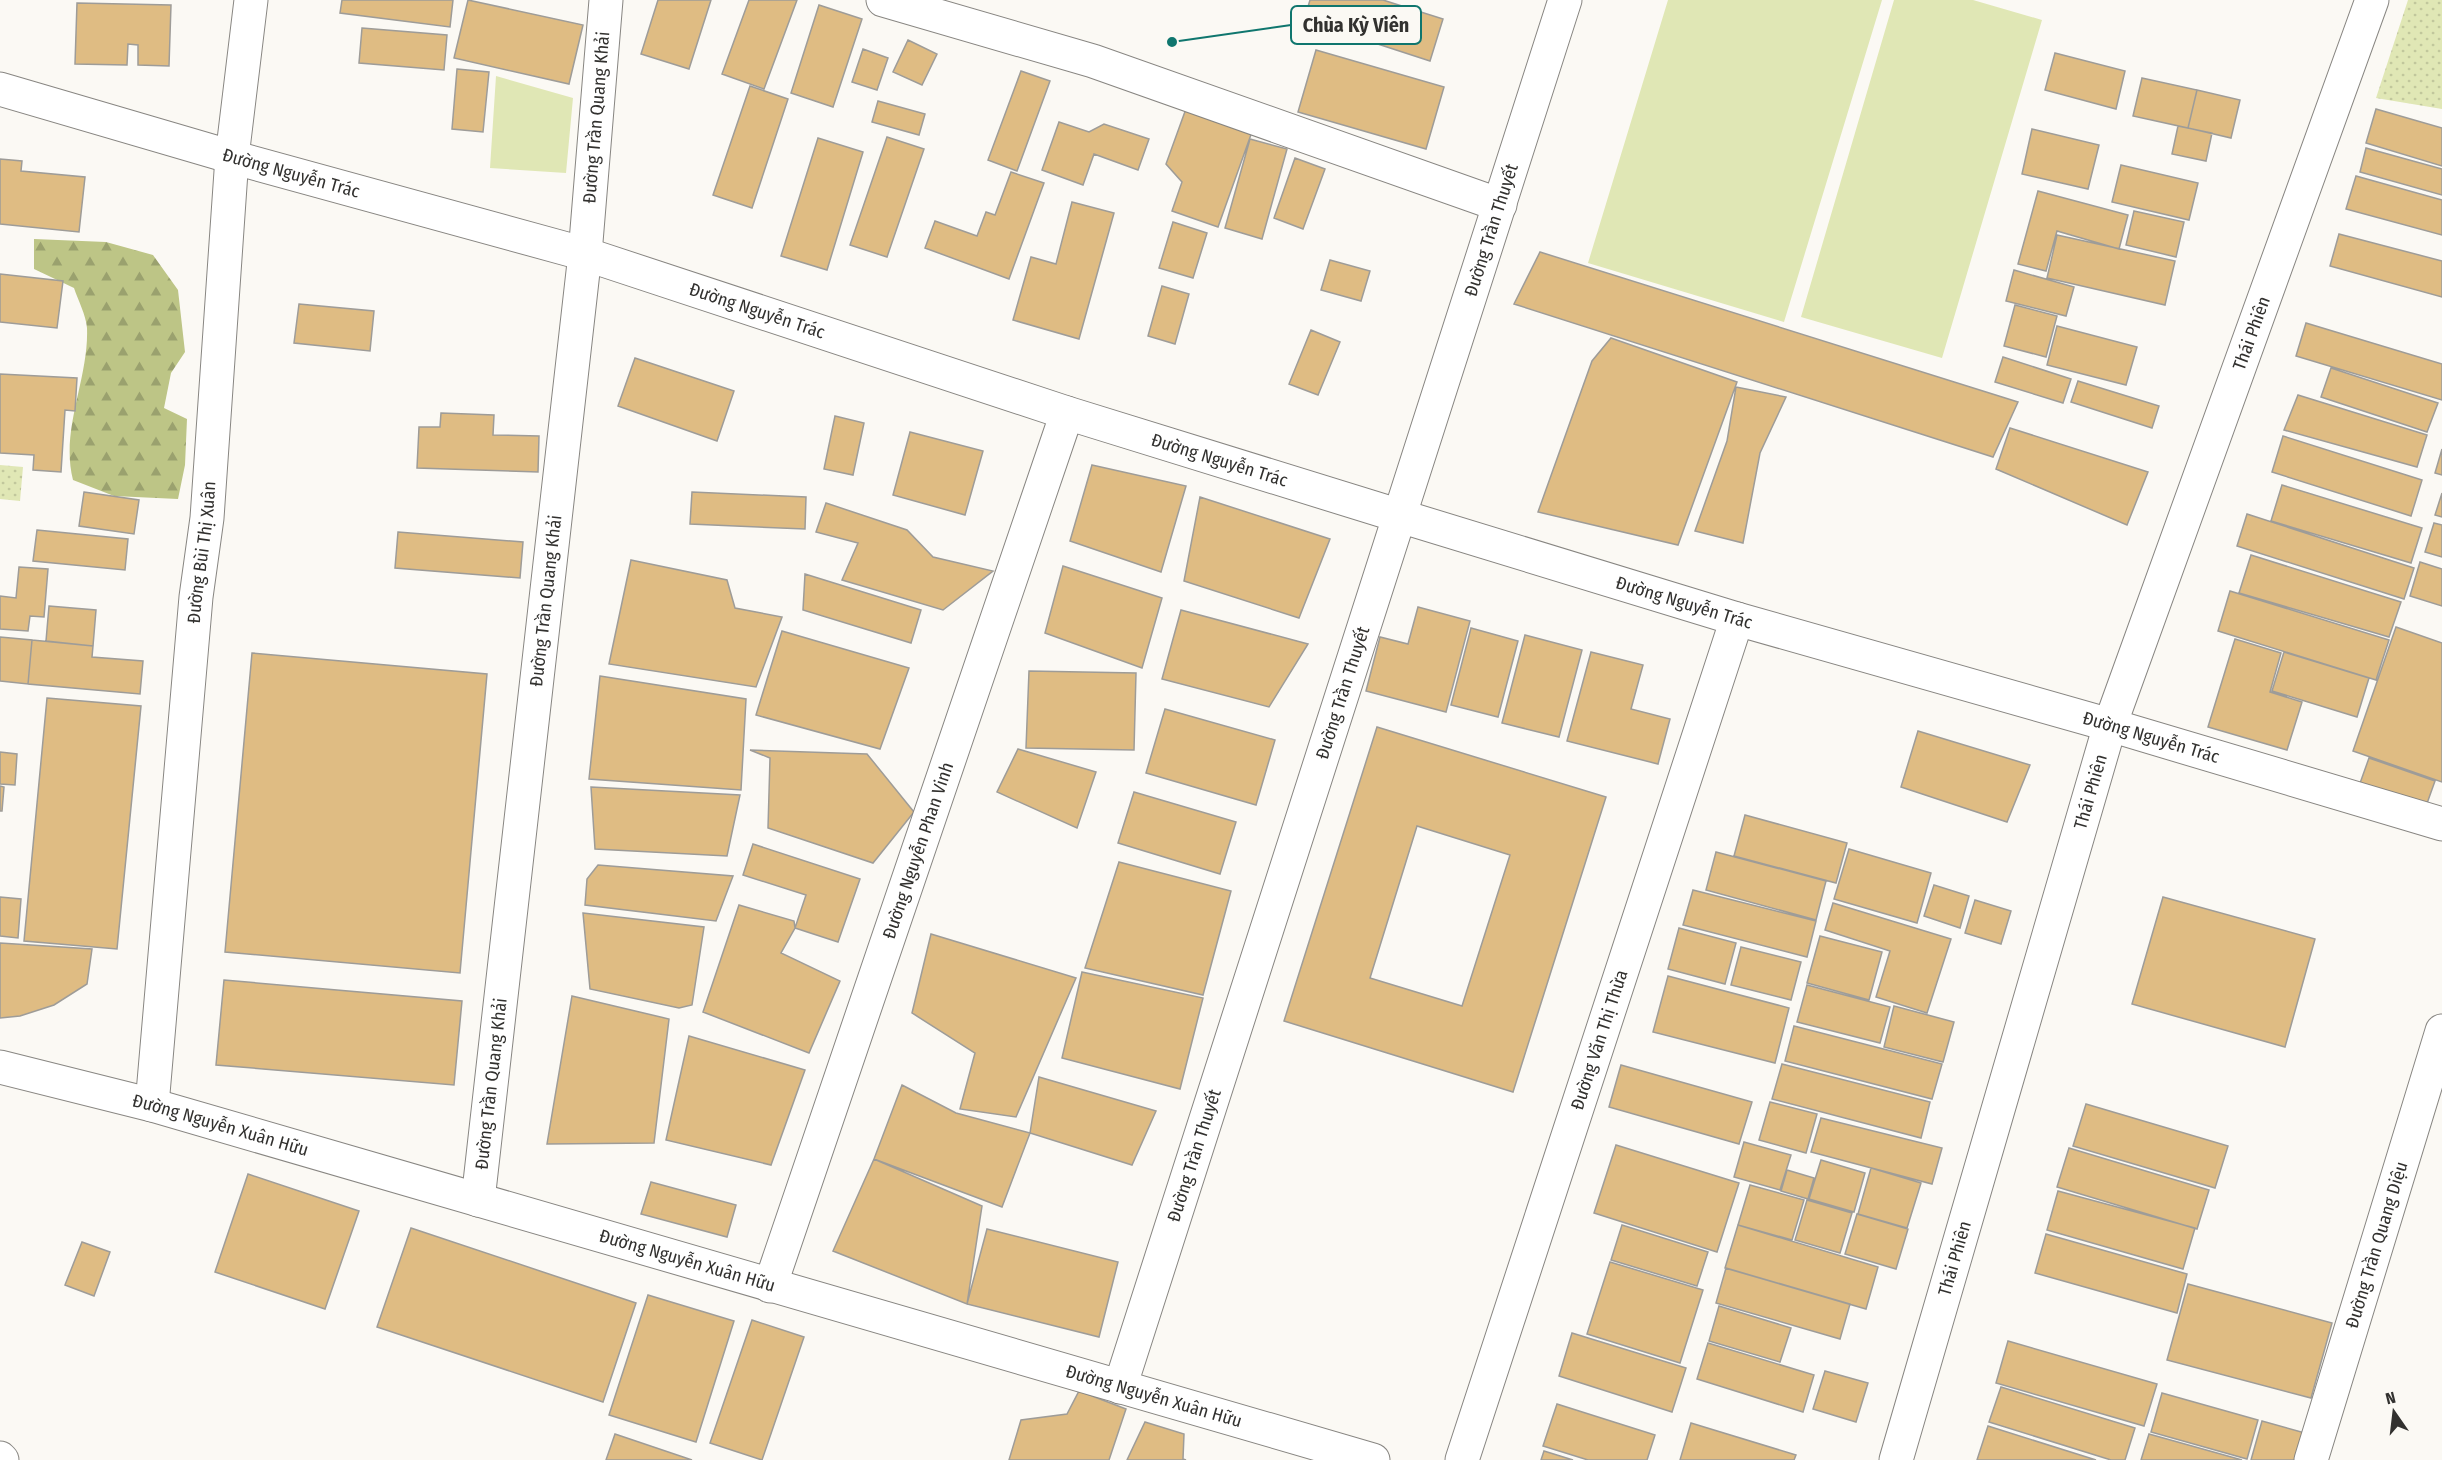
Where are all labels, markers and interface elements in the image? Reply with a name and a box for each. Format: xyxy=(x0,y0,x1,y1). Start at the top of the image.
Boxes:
callout: Chùa Kỳ Viên xyxy=(1291,6,1421,44)
text: Chùa Kỳ Viên xyxy=(1303,13,1409,37)
street label: Đường Trần Quang Khải xyxy=(578,31,614,204)
street label: Đường Nguyễn Trác xyxy=(220,144,362,203)
street label: Đường Trần Thuyết xyxy=(1460,161,1523,299)
street label: Đường Nguyễn Trác xyxy=(686,278,828,343)
street label: Thái Phiên xyxy=(2228,293,2275,373)
street label: Đường Nguyễn Trác xyxy=(1149,429,1291,492)
street label: Đường Bùi Thị Xuân xyxy=(183,480,221,624)
street label: Đường Trần Quang Khải xyxy=(525,514,566,688)
street label: Đường Nguyễn Trác xyxy=(1613,572,1755,634)
street label: Đường Trần Thuyết xyxy=(1311,624,1374,762)
street label: Đường Nguyễn Trác xyxy=(2080,707,2222,768)
street label: Thái Phiên xyxy=(2069,752,2112,832)
street label: Đường Nguyễn Phan Vinh xyxy=(878,759,958,942)
street label: Đường Văn Thị Thừa xyxy=(1566,967,1633,1113)
street label: Đường Trần Quang Khải xyxy=(471,997,512,1171)
street label: Đường Trần Thuyết xyxy=(1163,1086,1226,1225)
street label: Đường Nguyễn Xuân Hữu xyxy=(130,1090,311,1161)
street label: Đường Trần Quang Diệu xyxy=(2341,1159,2413,1331)
street label: Thái Phiên xyxy=(1933,1218,1976,1298)
street label: Đường Nguyễn Xuân Hữu xyxy=(597,1225,778,1297)
street label: Đường Nguyễn Xuân Hữu xyxy=(1063,1360,1244,1432)
north arrow xyxy=(2364,1382,2424,1442)
text: N xyxy=(2384,1388,2397,1408)

